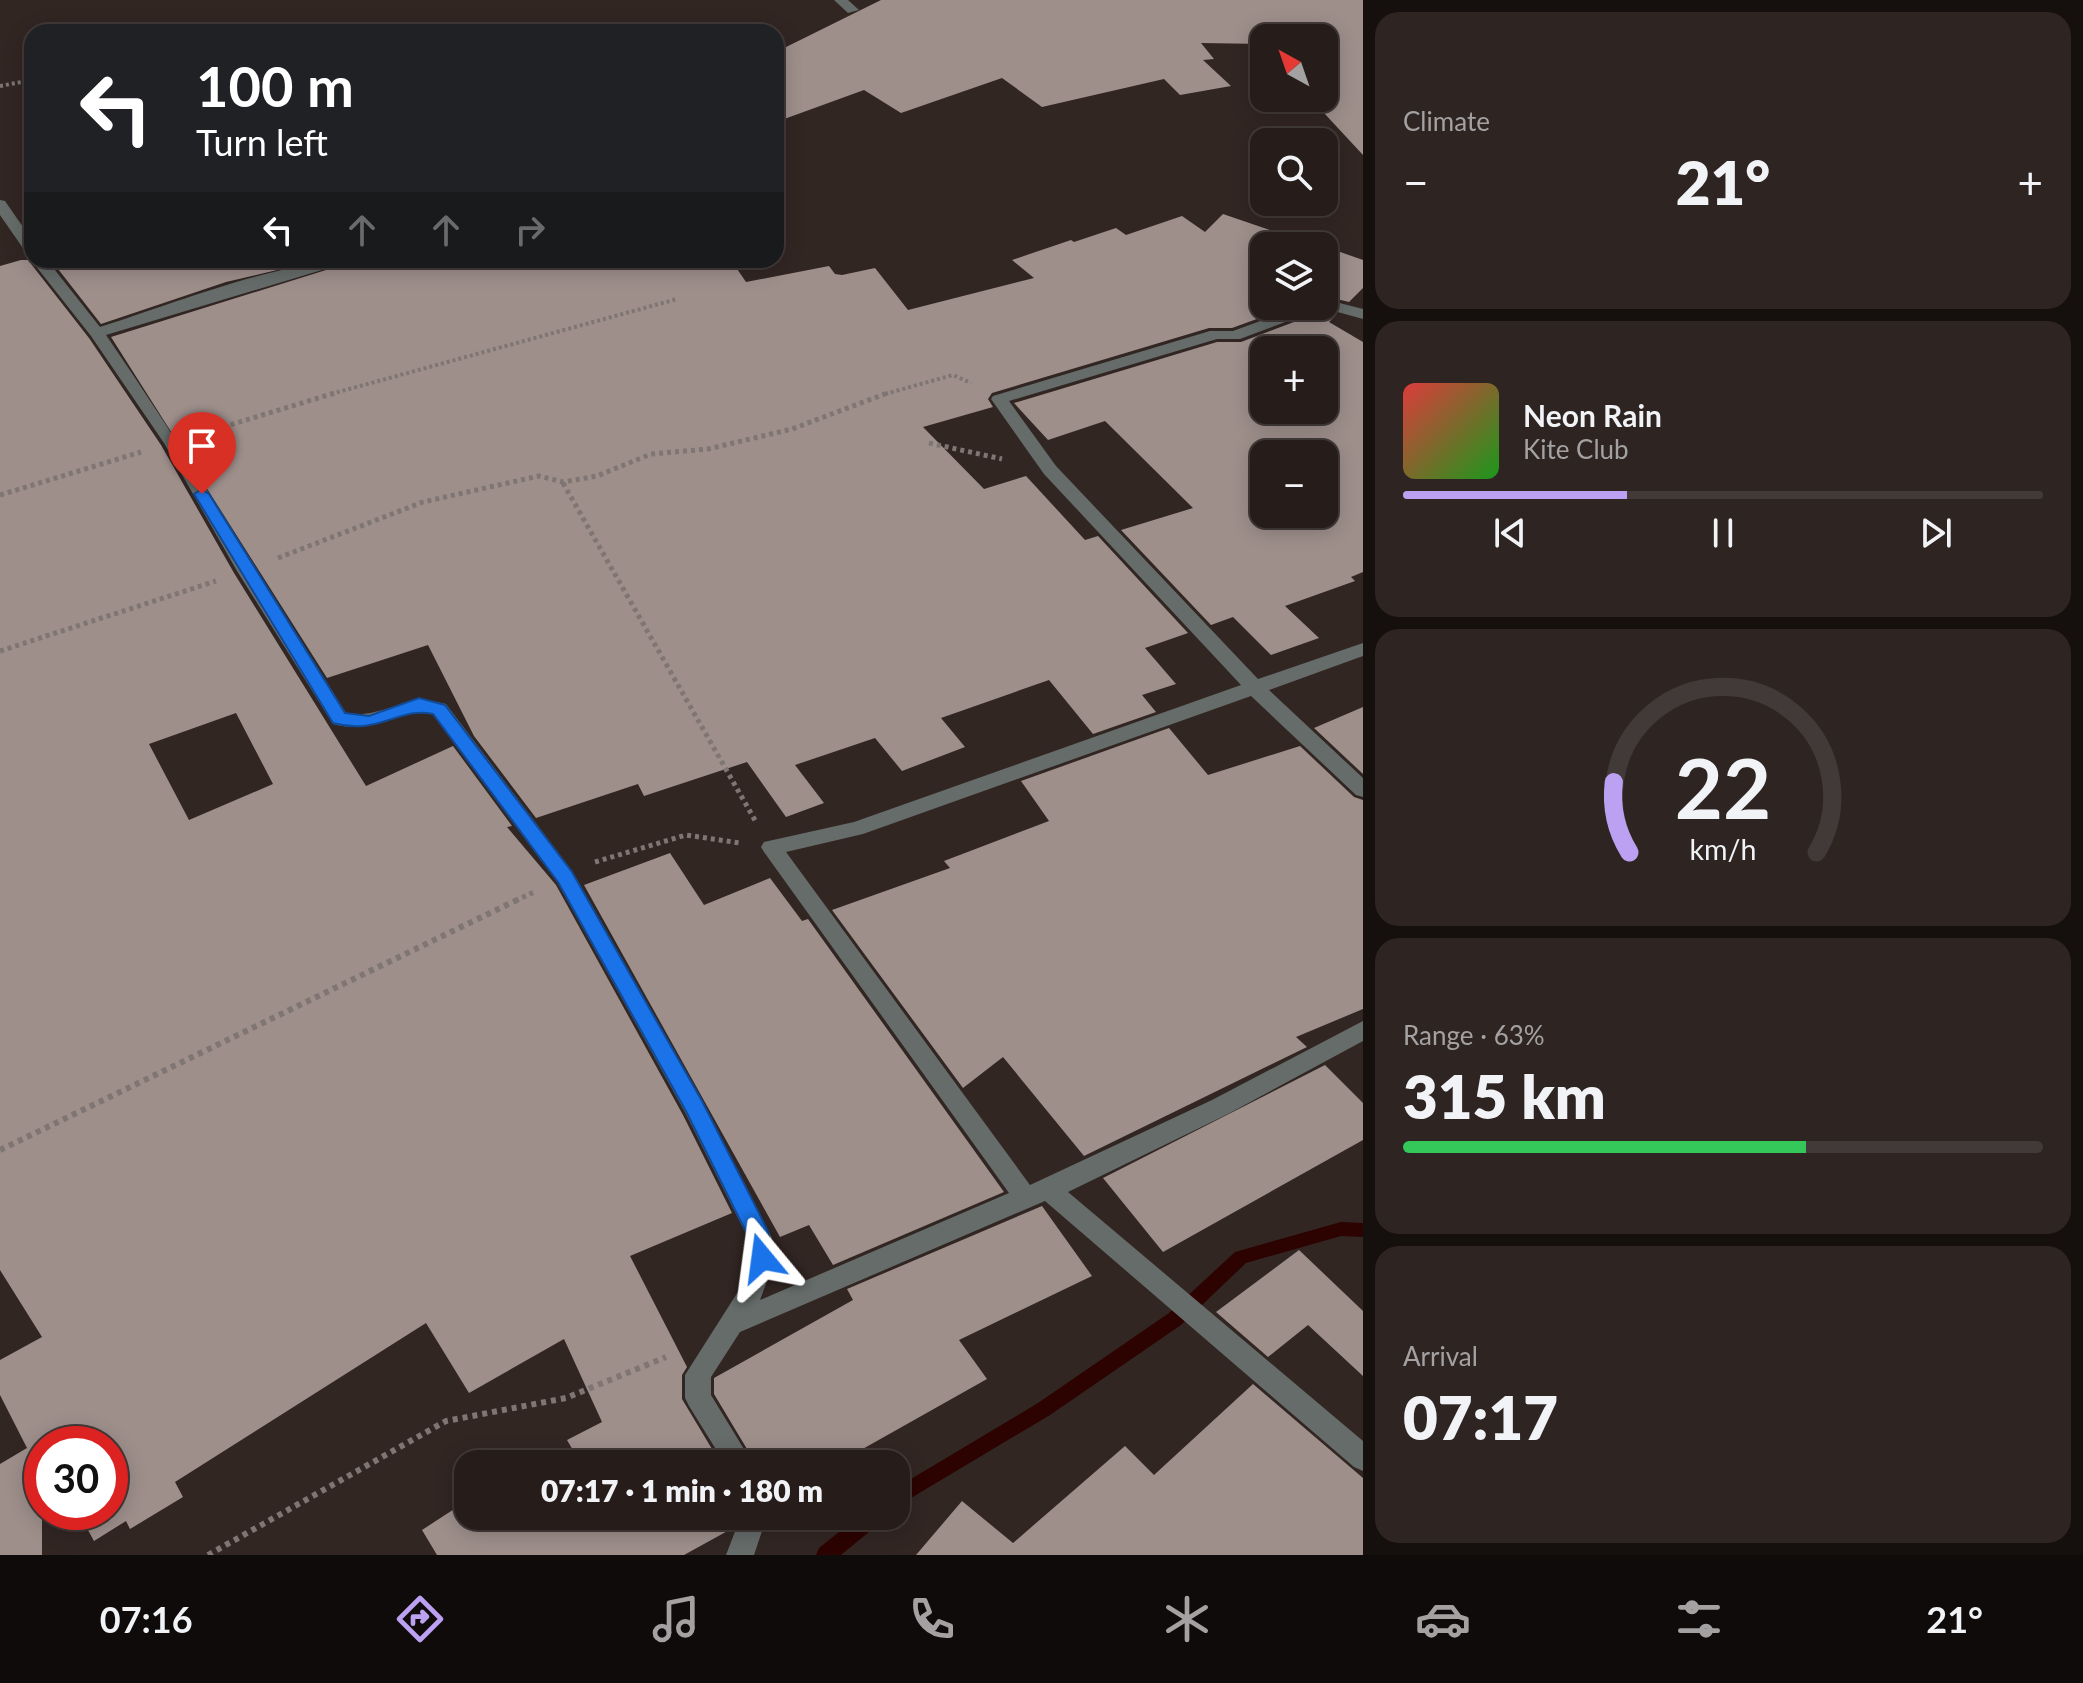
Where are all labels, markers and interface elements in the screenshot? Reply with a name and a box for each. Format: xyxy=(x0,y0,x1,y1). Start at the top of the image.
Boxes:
north arrow xyxy=(1250,24,1338,112)
map controls xyxy=(1250,24,1338,528)
text: 100 m xyxy=(196,52,354,119)
icon: left xyxy=(64,56,168,160)
text: Climate xyxy=(1403,105,1490,137)
text: Turn left xyxy=(196,120,328,164)
button: search xyxy=(1250,128,1338,216)
text: 21° xyxy=(1676,146,1770,218)
text: − xyxy=(1403,156,1429,208)
text: + xyxy=(2017,156,2043,208)
icon: left xyxy=(256,208,300,252)
icon: ahead xyxy=(340,208,384,252)
icon: ahead xyxy=(424,208,468,252)
icon: right xyxy=(508,208,552,252)
button: layers xyxy=(1250,232,1338,320)
button: + xyxy=(1250,336,1338,424)
text: Neon Rain xyxy=(1523,397,1662,433)
pin xyxy=(168,412,236,494)
icon: arrive xyxy=(180,424,224,468)
text: Kite Club xyxy=(1523,433,1629,465)
button: − xyxy=(1250,440,1338,528)
icon: previous xyxy=(1488,511,1532,555)
icon: pause xyxy=(1701,511,1745,555)
icon: next xyxy=(1914,511,1958,555)
text: 22 xyxy=(1675,737,1771,837)
text: km/h xyxy=(1690,833,1756,867)
text: Range · 63% xyxy=(1403,1019,1545,1051)
text: 315 km xyxy=(1403,1060,1606,1132)
position arrow xyxy=(720,1216,804,1300)
text: Arrival xyxy=(1403,1340,1478,1372)
text: 07:17 xyxy=(1403,1381,1558,1453)
speed limit sign: 30 xyxy=(24,1426,128,1530)
text: 07:17 · 1 min · 180 m xyxy=(541,1472,823,1508)
icon: directions xyxy=(392,1591,448,1647)
icon: music xyxy=(648,1591,704,1647)
icon: phone xyxy=(904,1591,960,1647)
icon: climate xyxy=(1159,1591,1215,1647)
icon: car xyxy=(1415,1591,1471,1647)
icon: filters xyxy=(1671,1591,1727,1647)
text: 07:16 xyxy=(100,1597,193,1641)
text: 21° xyxy=(1926,1597,1983,1641)

